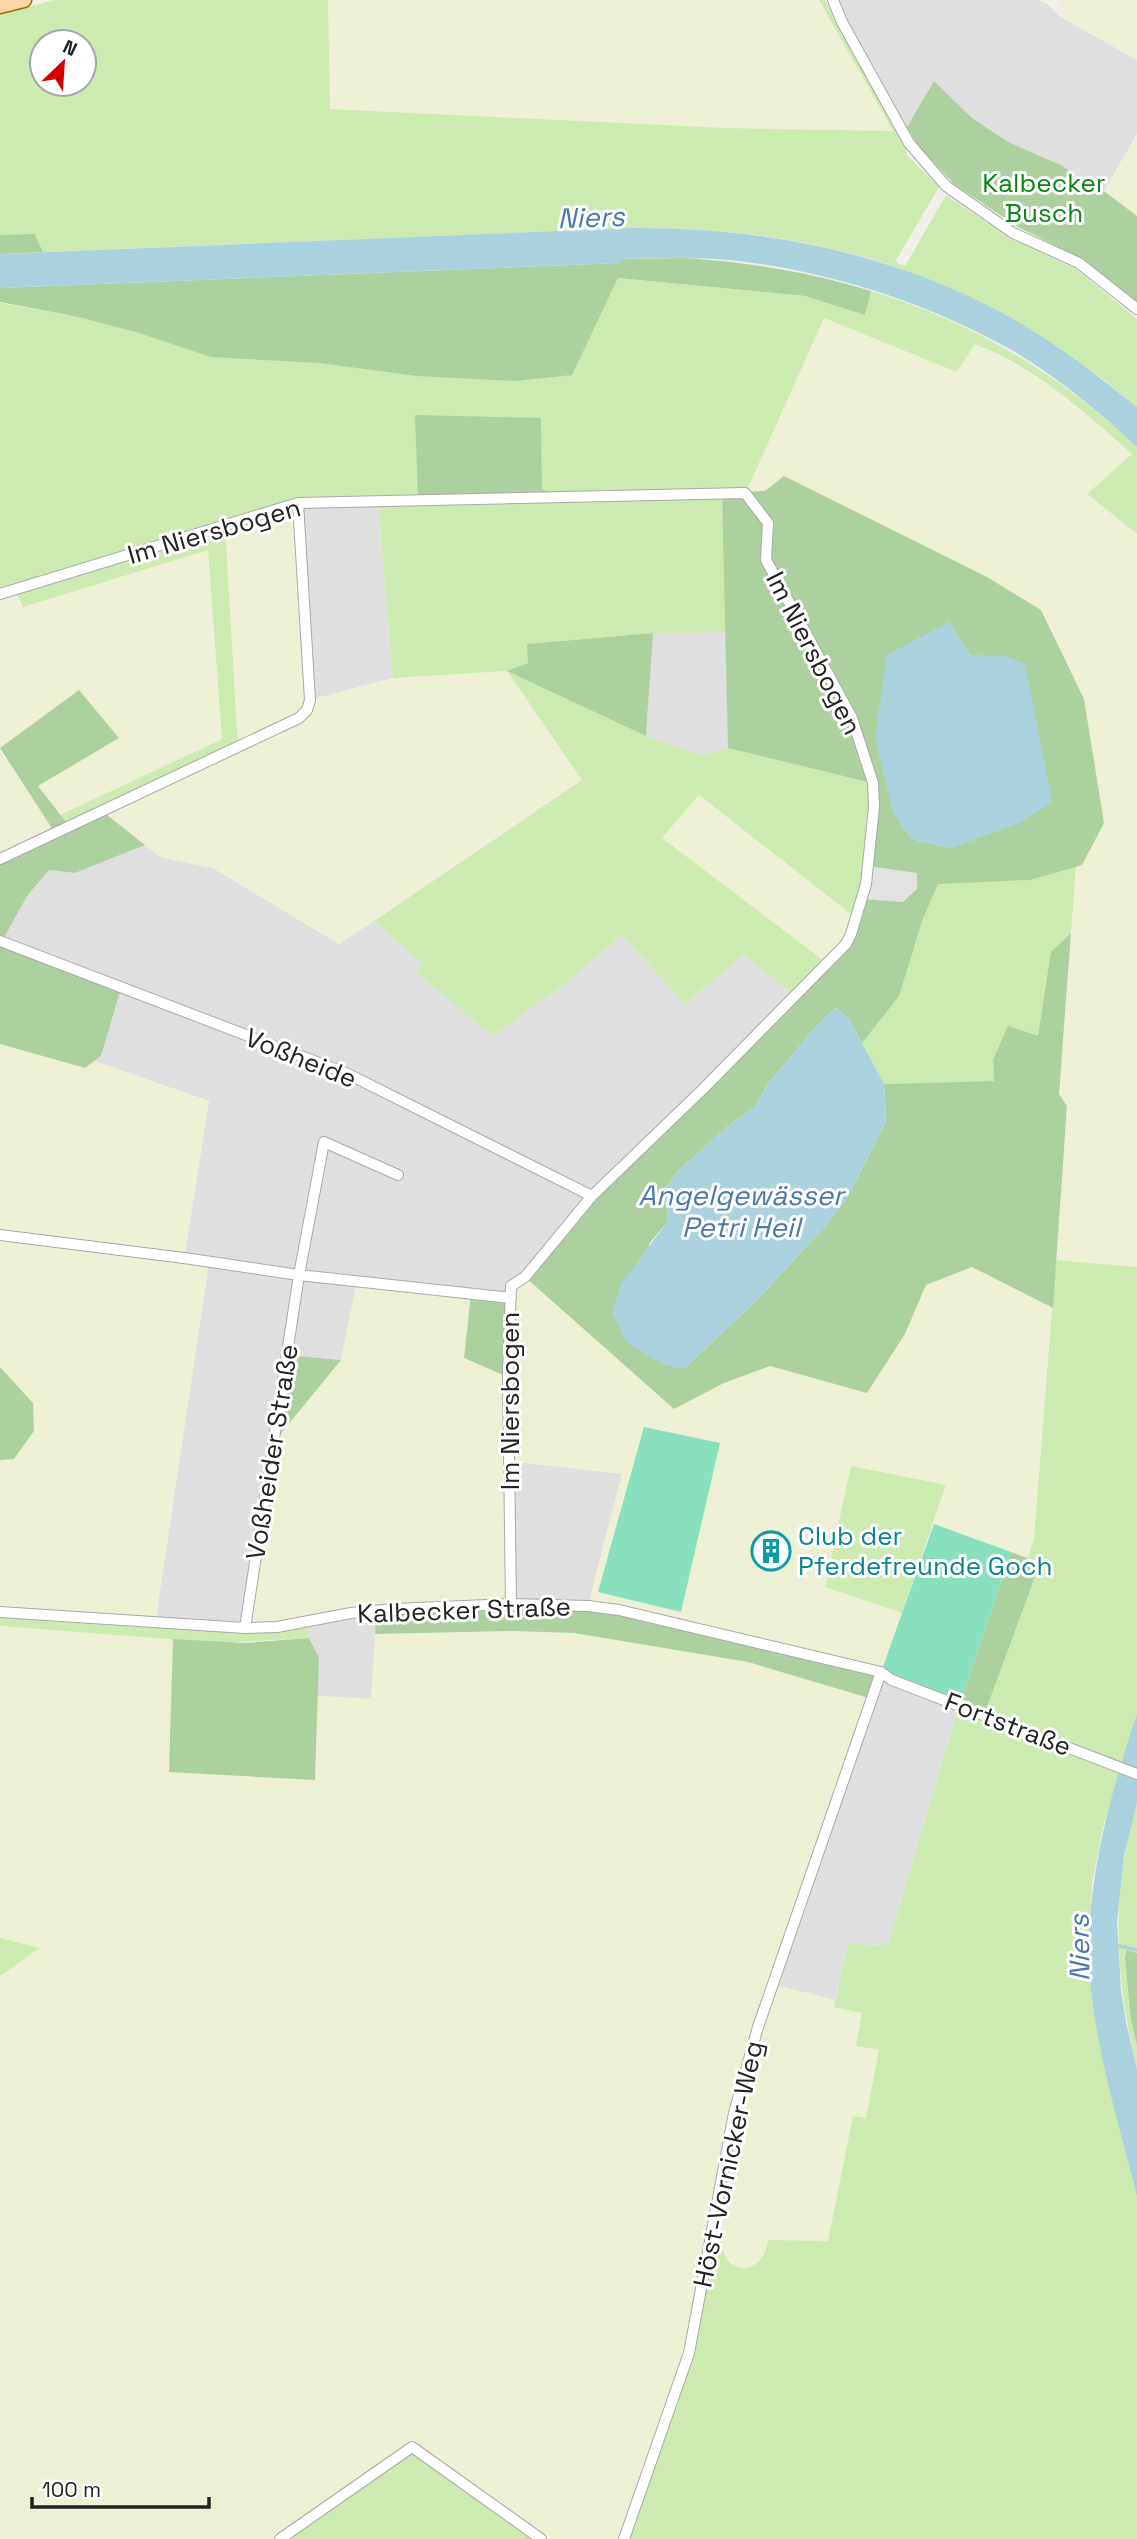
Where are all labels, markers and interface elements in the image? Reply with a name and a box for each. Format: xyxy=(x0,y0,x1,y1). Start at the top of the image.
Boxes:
north arrow xyxy=(28,28,98,98)
text: N xyxy=(59,34,81,62)
park label: Kalbecker Busch xyxy=(982,166,1106,230)
water label: Niers xyxy=(557,198,626,236)
street label: Im Niersbogen xyxy=(124,490,304,572)
street label: Im Niersbogen xyxy=(758,566,870,740)
street label: Voßheide xyxy=(240,1020,362,1096)
water label: Angelgewässer Petri Heil xyxy=(638,1177,847,1245)
street label: Im Niersbogen xyxy=(493,1312,527,1490)
street label: Voßheider Straße xyxy=(238,1342,306,1562)
place label: Club der Pferdefreunde Goch xyxy=(798,1519,1052,1583)
building icon: Club der Pferdefreunde Goch xyxy=(750,1530,792,1572)
street label: Kalbecker Straße xyxy=(356,1589,572,1631)
street label: Fortstraße xyxy=(940,1684,1076,1764)
water label: Niers xyxy=(1060,1913,1098,1982)
street label: Höst-Vornicker-Weg xyxy=(685,2038,771,2290)
scale bar xyxy=(32,2466,208,2510)
text: 100 m xyxy=(42,2476,101,2503)

